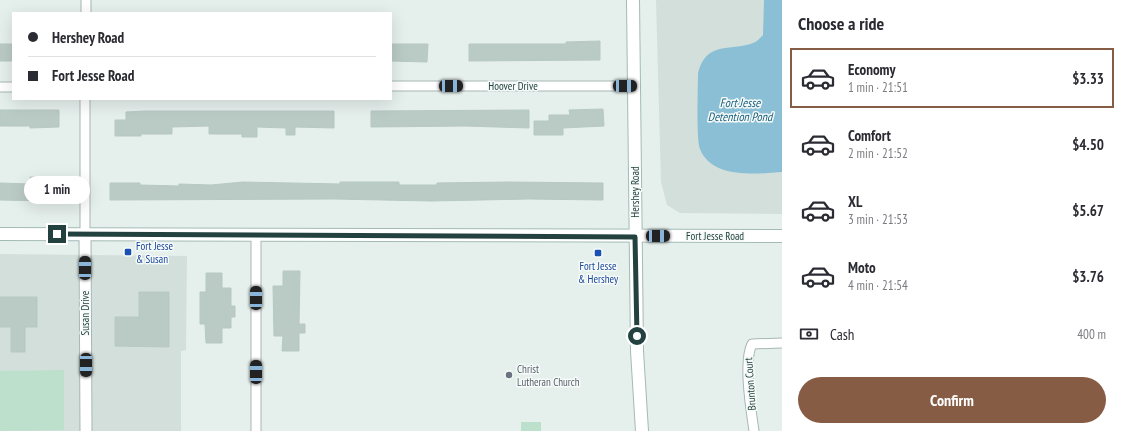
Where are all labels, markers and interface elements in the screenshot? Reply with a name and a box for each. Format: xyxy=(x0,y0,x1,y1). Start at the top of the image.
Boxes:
text: Choose a ride xyxy=(798,12,884,35)
text: Hershey Road xyxy=(52,28,124,47)
icon: car xyxy=(800,60,836,96)
text: Economy xyxy=(848,60,896,79)
text: Fort Jesse Road xyxy=(52,66,134,85)
text: $3.33 xyxy=(1072,69,1104,88)
street label: Hoover Drive xyxy=(488,79,538,93)
text: 1 min · 21:51 xyxy=(848,79,908,96)
car xyxy=(439,80,463,92)
car xyxy=(613,80,637,92)
water label: Fort Jesse Detention Pond xyxy=(708,95,774,124)
icon: car xyxy=(800,126,836,162)
text: Comfort xyxy=(848,126,891,145)
text: $4.50 xyxy=(1072,135,1104,154)
text: 2 min · 21:52 xyxy=(848,145,908,162)
street label: Hershey Road xyxy=(628,166,642,218)
callout: 1 min xyxy=(24,176,90,204)
text: 1 min xyxy=(44,181,70,198)
icon: car xyxy=(800,192,836,228)
text: XL xyxy=(848,192,862,211)
text: $5.67 xyxy=(1072,201,1104,220)
text: 3 min · 21:53 xyxy=(848,211,908,228)
route end xyxy=(48,225,66,243)
street label: Fort Jesse Road xyxy=(686,229,744,243)
car xyxy=(646,230,670,242)
place label: Fort Jesse & Susan xyxy=(136,239,174,266)
marker: Fort Jesse & Susan xyxy=(123,247,133,257)
marker: Fort Jesse & Hershey xyxy=(593,248,603,258)
car xyxy=(79,256,91,280)
icon: car xyxy=(800,258,836,294)
text: Moto xyxy=(848,258,876,277)
place label: Fort Jesse & Hershey xyxy=(578,259,619,286)
text: $3.76 xyxy=(1072,267,1104,286)
text: 4 min · 21:54 xyxy=(848,277,908,294)
car xyxy=(250,286,262,310)
street label: Susan Drive xyxy=(78,290,92,335)
icon: cash xyxy=(798,323,820,345)
text: Cash xyxy=(830,325,854,344)
text: 400 m xyxy=(1077,326,1106,343)
route start xyxy=(628,327,646,345)
car xyxy=(80,353,92,377)
street label: Brunton Court xyxy=(741,357,759,411)
car xyxy=(250,360,262,384)
place label: Christ Lutheran Church xyxy=(517,362,580,389)
marker: Christ Lutheran Church xyxy=(504,370,514,380)
button: Confirm xyxy=(798,377,1106,423)

